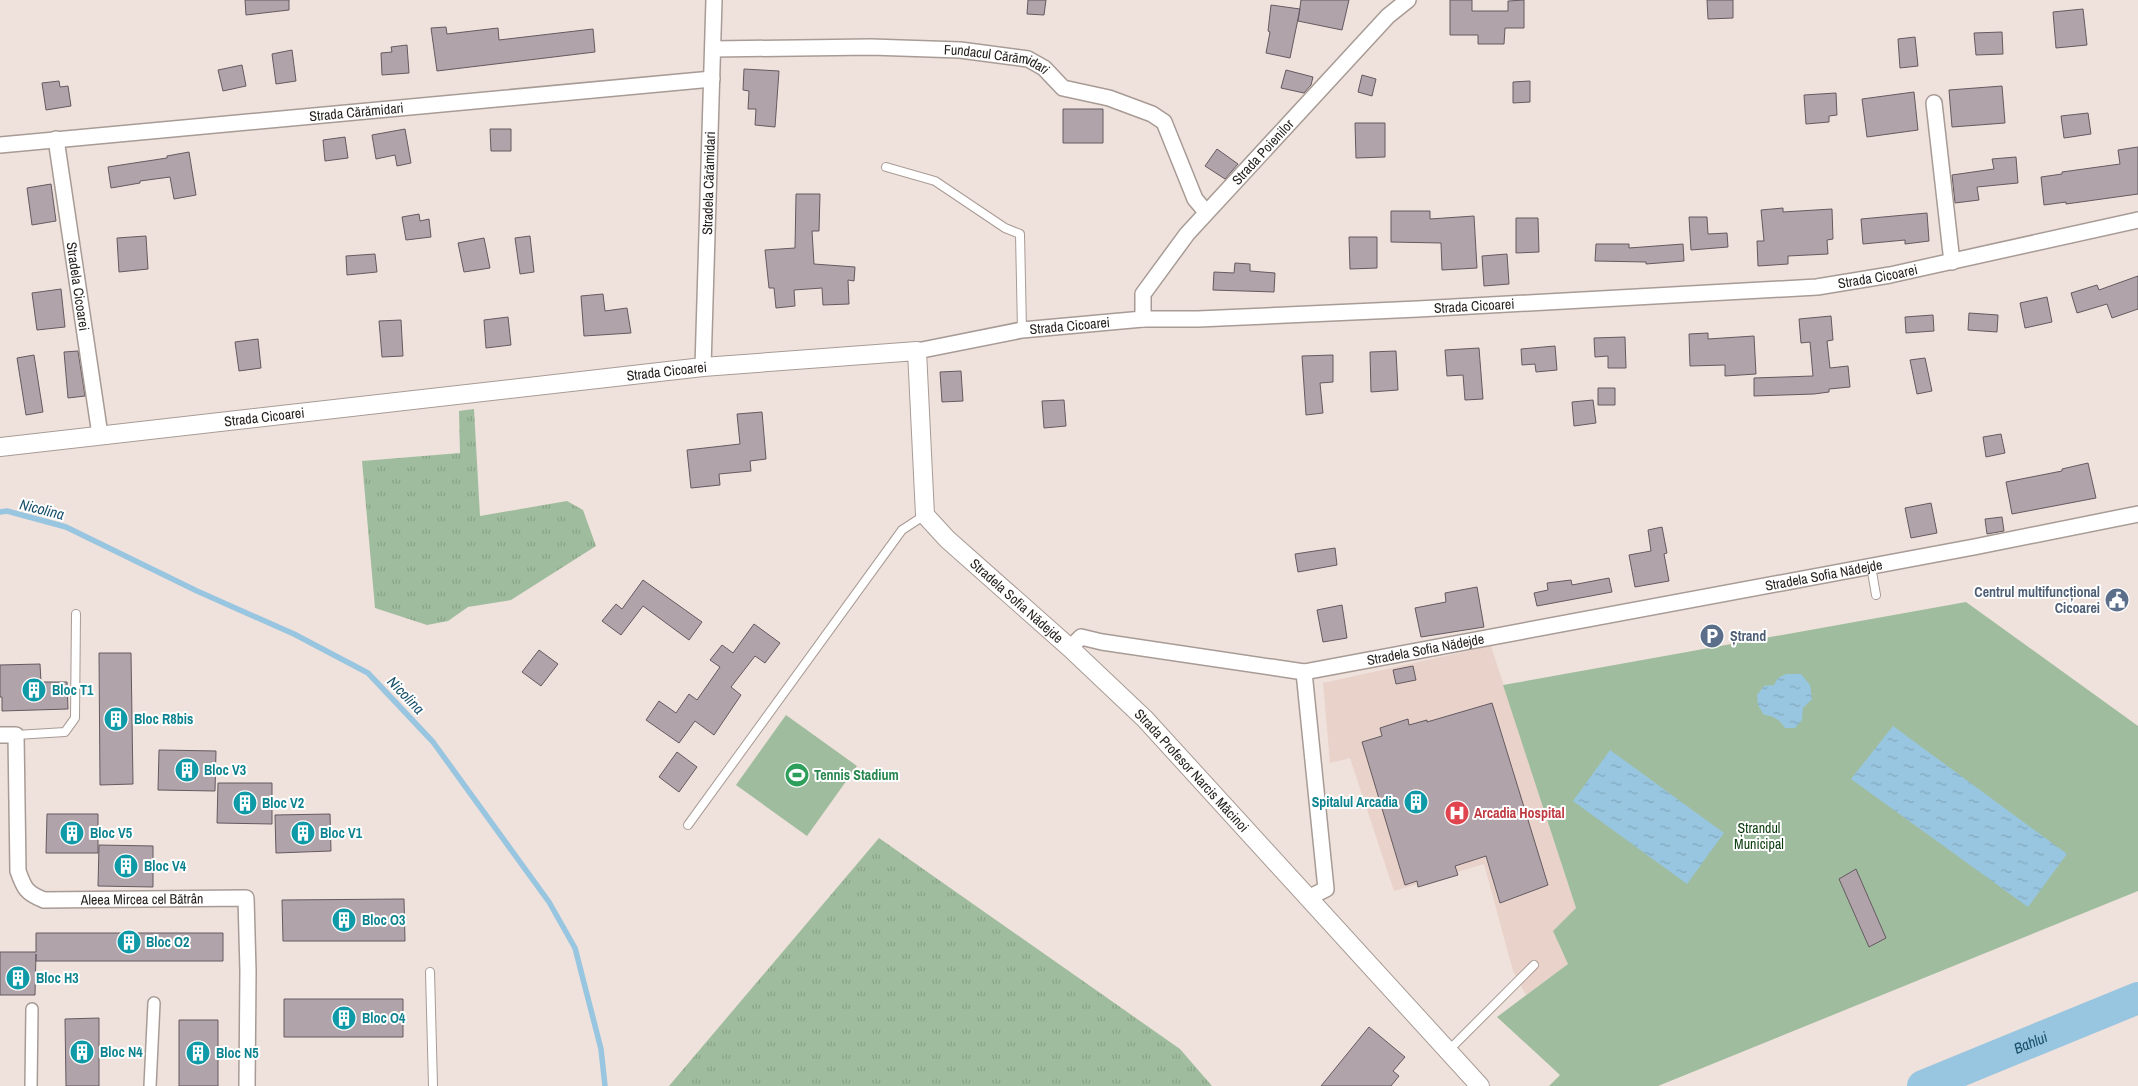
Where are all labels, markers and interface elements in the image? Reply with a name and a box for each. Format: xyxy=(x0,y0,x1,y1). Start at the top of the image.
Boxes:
street label: Fundacul Cărămidari xyxy=(944,40,1054,78)
street label: Strada Cărămidari xyxy=(309,99,404,125)
street label: Strada Poienilor xyxy=(1228,115,1298,189)
street label: Stradela Cărămidari xyxy=(698,131,719,235)
street label: Stradela Cicoarei xyxy=(62,241,93,332)
street label: Strada Cicoarei xyxy=(1837,260,1919,292)
street label: Strada Cicoarei xyxy=(1433,295,1515,317)
street label: Strada Cicoarei xyxy=(1029,313,1111,338)
street label: Strada Cicoarei xyxy=(626,358,707,385)
street label: Strada Cicoarei xyxy=(223,403,305,430)
water label: Nicolina xyxy=(18,493,67,525)
street label: Stradela Sofia Nădejde xyxy=(966,555,1067,647)
street label: Stradela Sofia Nădejde xyxy=(1764,555,1884,595)
place label: Centrul multifuncțional Cicoarei xyxy=(1974,583,2100,617)
public building icon: Centrul multifuncțional Cicoarei xyxy=(2104,587,2130,613)
parking icon: Ștrand xyxy=(1699,623,1725,649)
place label: Ștrand xyxy=(1730,627,1766,646)
street label: Stradela Sofia Nădejde xyxy=(1365,630,1486,669)
water label: Nicolina xyxy=(383,671,429,719)
building icon: Bloc T1 xyxy=(21,677,47,703)
place label: Bloc T1 xyxy=(52,681,94,699)
street label: Strada Profesor Narcis Măcinoi xyxy=(1131,705,1253,836)
building icon: Bloc R8bis xyxy=(103,706,129,732)
place label: Bloc R8bis xyxy=(134,710,193,728)
building icon: Bloc V3 xyxy=(174,757,200,783)
place label: Bloc V3 xyxy=(204,761,246,779)
sports icon: Tennis Stadium xyxy=(784,762,810,788)
place label: Tennis Stadium xyxy=(814,766,899,784)
building icon: Spitalul Arcadia xyxy=(1403,789,1429,815)
building icon: Bloc V2 xyxy=(232,790,258,816)
place label: Spitalul Arcadia xyxy=(1312,793,1399,811)
place label: Bloc V2 xyxy=(262,794,304,812)
hospital icon: Arcadia Hospital xyxy=(1444,800,1470,826)
place label: Arcadia Hospital xyxy=(1474,804,1565,822)
park label: Ștrandul Municipal xyxy=(1734,819,1784,853)
building icon: Bloc V5 xyxy=(59,820,85,846)
building icon: Bloc V1 xyxy=(290,820,316,846)
place label: Bloc V5 xyxy=(90,824,133,842)
place label: Bloc V1 xyxy=(320,824,363,842)
building icon: Bloc V4 xyxy=(113,853,139,879)
place label: Bloc V4 xyxy=(144,857,187,875)
street label: Aleea Mircea cel Bătrân xyxy=(80,889,203,909)
building icon: Bloc O3 xyxy=(331,907,357,933)
place label: Bloc O3 xyxy=(362,911,405,929)
building icon: Bloc O2 xyxy=(116,929,142,955)
place label: Bloc O2 xyxy=(146,933,189,951)
building icon: Bloc H3 xyxy=(5,965,31,991)
place label: Bloc H3 xyxy=(36,969,79,987)
building icon: Bloc O4 xyxy=(331,1005,357,1031)
place label: Bloc O4 xyxy=(362,1009,406,1027)
water label: Bahlui xyxy=(2010,1026,2051,1058)
building icon: Bloc N4 xyxy=(69,1039,95,1065)
building icon: Bloc N5 xyxy=(185,1040,211,1066)
place label: Bloc N4 xyxy=(100,1043,143,1061)
place label: Bloc N5 xyxy=(216,1044,259,1062)

